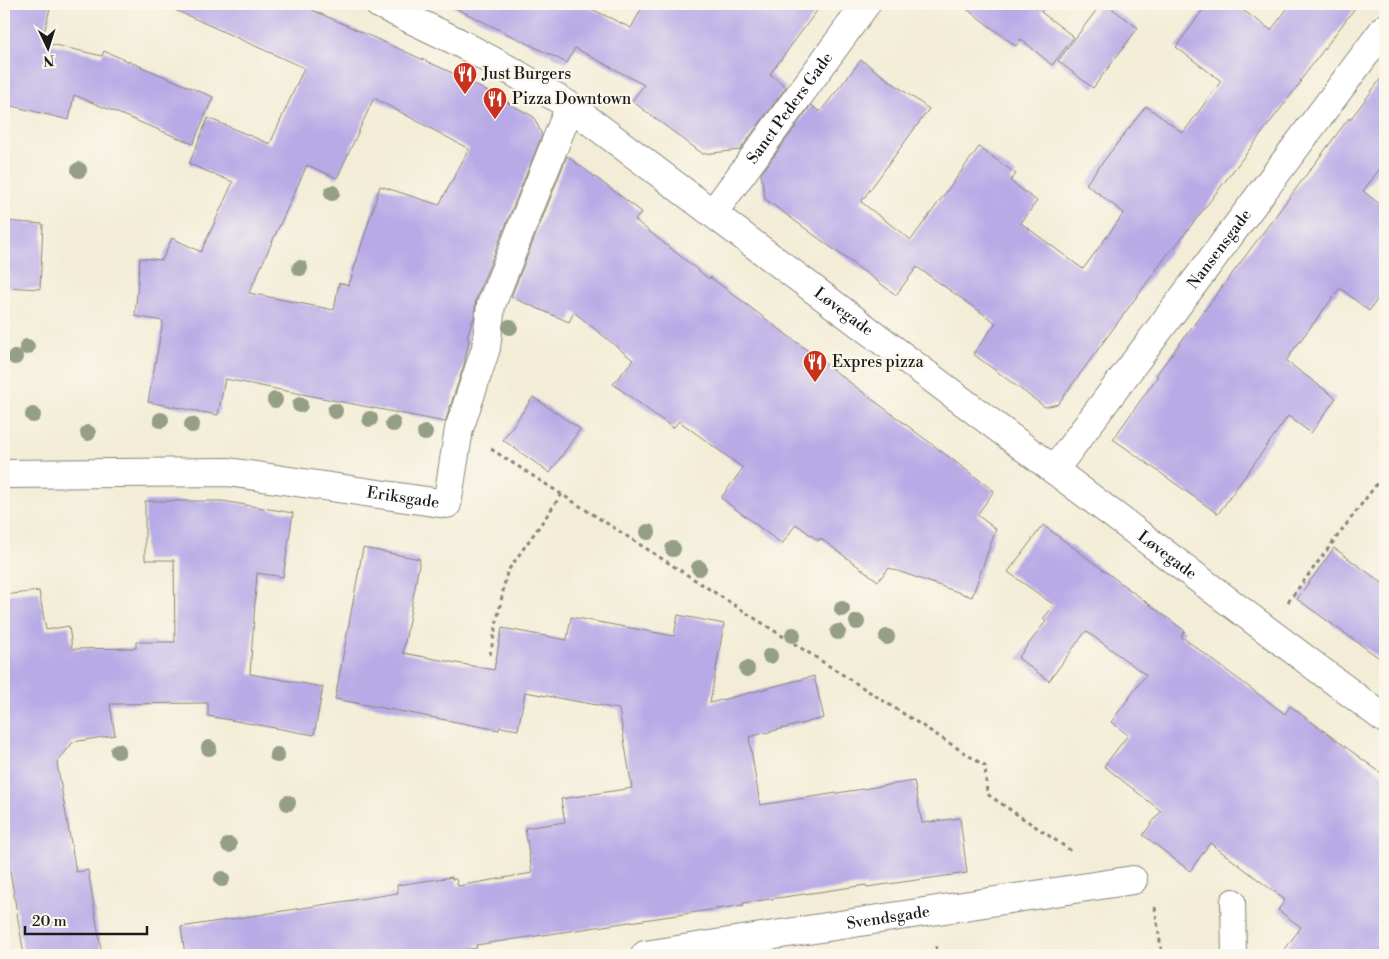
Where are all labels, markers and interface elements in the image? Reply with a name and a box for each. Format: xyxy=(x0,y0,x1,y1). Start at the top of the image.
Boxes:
north arrow xyxy=(22,22,72,72)
street label: Sanct Peders Gade xyxy=(742,48,837,168)
text: N xyxy=(43,51,55,69)
restaurant icon: Just Burgers xyxy=(452,61,478,95)
place label: Just Burgers xyxy=(481,64,571,84)
restaurant icon: Pizza Downtown xyxy=(482,86,508,120)
place label: Pizza Downtown xyxy=(512,89,632,109)
street label: Nansensgade xyxy=(1183,205,1256,293)
street label: Løvegade xyxy=(810,283,877,340)
restaurant icon: Expres pizza xyxy=(802,349,828,383)
place label: Expres pizza xyxy=(832,352,924,372)
street label: Eriksgade xyxy=(365,482,441,513)
street label: Løvegade xyxy=(1134,526,1201,584)
street label: Svendsgade xyxy=(845,901,931,934)
scale bar xyxy=(25,904,148,936)
text: 20 m xyxy=(32,912,67,931)

